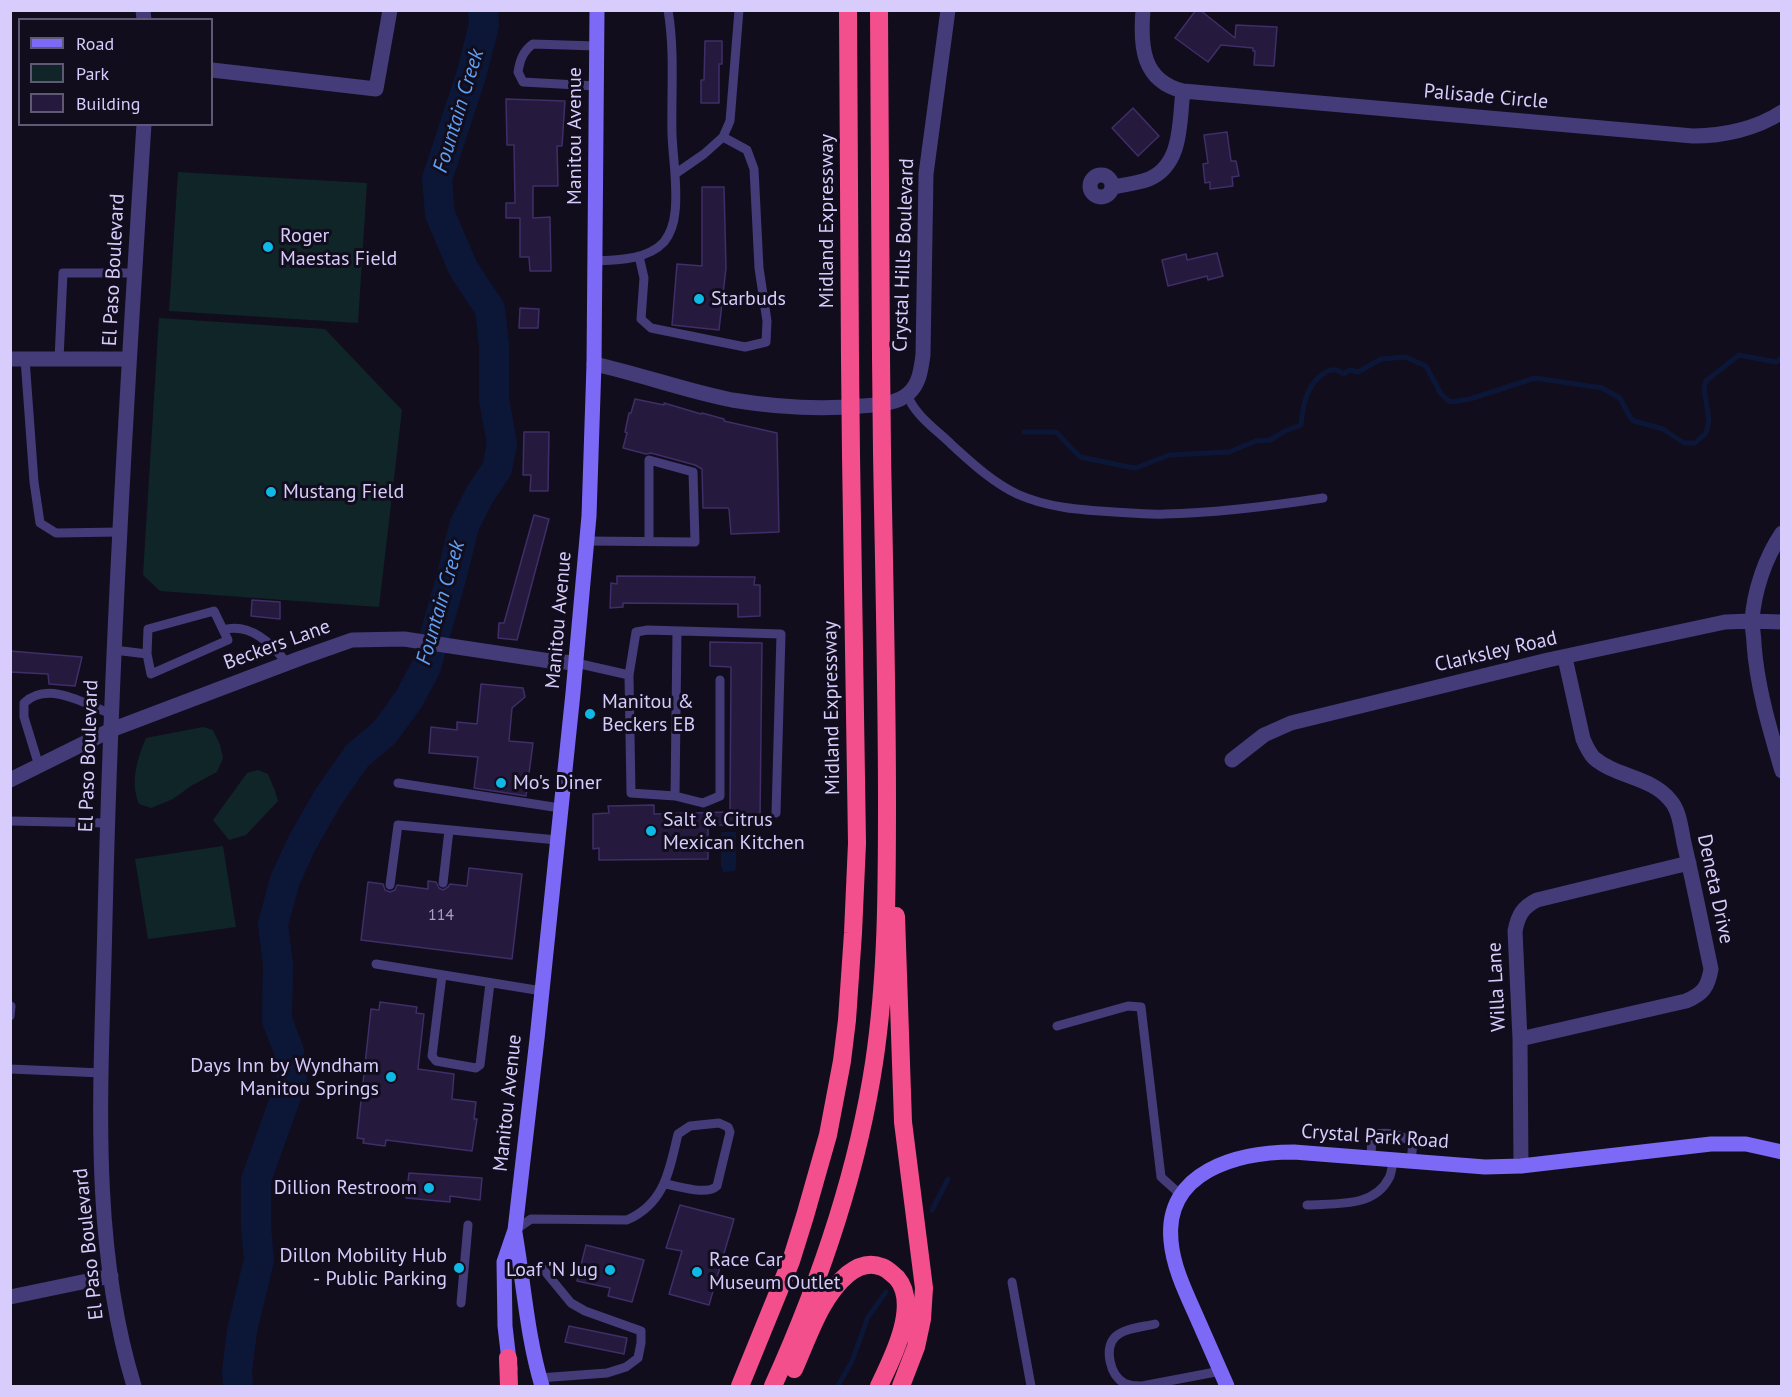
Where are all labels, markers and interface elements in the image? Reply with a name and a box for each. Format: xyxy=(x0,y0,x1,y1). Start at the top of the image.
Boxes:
legend xyxy=(18,18,213,126)
text: Road xyxy=(76,32,114,55)
water label: Fountain Creek xyxy=(428,46,490,176)
text: Park xyxy=(76,62,109,85)
street label: Manitou Avenue xyxy=(563,67,587,205)
street label: Palisade Circle xyxy=(1423,80,1549,114)
text: Building xyxy=(76,92,140,115)
street label: Midland Expressway xyxy=(815,134,839,308)
street label: Crystal Hills Boulevard xyxy=(889,158,919,352)
street label: El Paso Boulevard xyxy=(98,193,130,347)
place label: Roger Maestas Field xyxy=(280,224,397,271)
marker: Roger Maestas Field xyxy=(261,240,275,254)
place label: Starbuds xyxy=(711,287,786,311)
marker: Starbuds xyxy=(692,292,706,306)
place label: Mustang Field xyxy=(283,480,404,504)
marker: Mustang Field xyxy=(264,485,278,499)
water label: Fountain Creek xyxy=(411,538,471,668)
street label: Manitou Avenue xyxy=(541,550,577,690)
street label: Beckers Lane xyxy=(220,615,334,675)
street label: Midland Expressway xyxy=(818,621,846,795)
street label: Clarksley Road xyxy=(1433,626,1559,678)
street label: El Paso Boulevard xyxy=(74,679,104,833)
place label: Manitou & Beckers EB xyxy=(602,690,695,737)
marker: Manitou & Beckers EB xyxy=(583,707,597,721)
place label: Mo's Diner xyxy=(513,771,602,795)
marker: Mo's Diner xyxy=(494,776,508,790)
place label: Salt & Citrus Mexican Kitchen xyxy=(663,808,805,855)
marker: Salt & Citrus Mexican Kitchen xyxy=(644,824,658,838)
street label: Deneta Drive xyxy=(1692,832,1738,946)
house number: 114 xyxy=(428,905,454,925)
street label: Willa Lane xyxy=(1483,942,1511,1032)
street label: Manitou Avenue xyxy=(489,1033,527,1173)
place label: Days Inn by Wyndham Manitou Springs xyxy=(190,1054,379,1101)
marker: Days Inn by Wyndham Manitou Springs xyxy=(384,1070,398,1084)
street label: Crystal Park Road xyxy=(1300,1120,1450,1154)
street label: El Paso Boulevard xyxy=(69,1167,109,1321)
place label: Dillion Restroom xyxy=(274,1176,417,1200)
marker: Dillion Restroom xyxy=(422,1181,436,1195)
place label: Dillon Mobility Hub - Public Parking xyxy=(280,1244,447,1291)
place label: Race Car Museum Outlet xyxy=(709,1248,841,1295)
place label: Loaf 'N Jug xyxy=(506,1258,598,1282)
marker: Dillon Mobility Hub - Public Parking xyxy=(452,1261,466,1275)
marker: Loaf 'N Jug xyxy=(603,1263,617,1277)
marker: Race Car Museum Outlet xyxy=(690,1265,704,1279)

